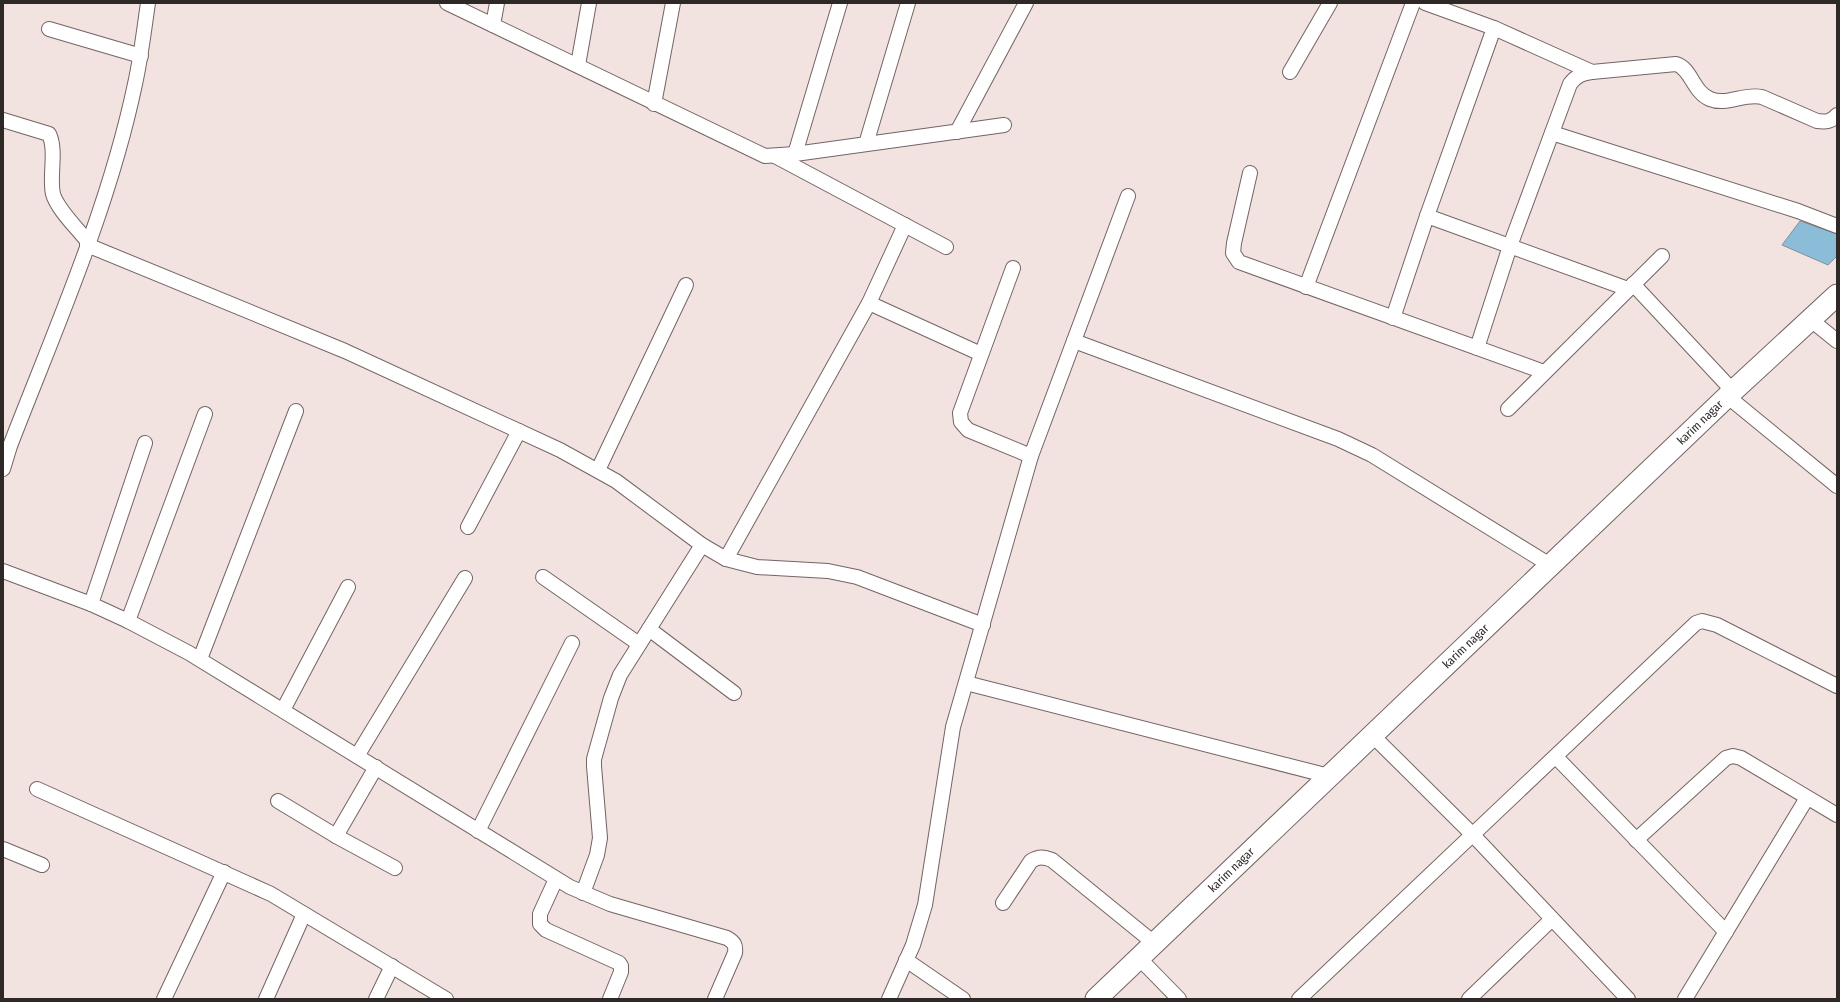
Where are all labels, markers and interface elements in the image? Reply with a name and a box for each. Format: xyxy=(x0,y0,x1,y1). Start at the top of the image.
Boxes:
street label: karim nagar xyxy=(1674,397,1726,448)
street label: karim nagar xyxy=(1440,620,1492,671)
street label: karim nagar xyxy=(1205,844,1258,895)

